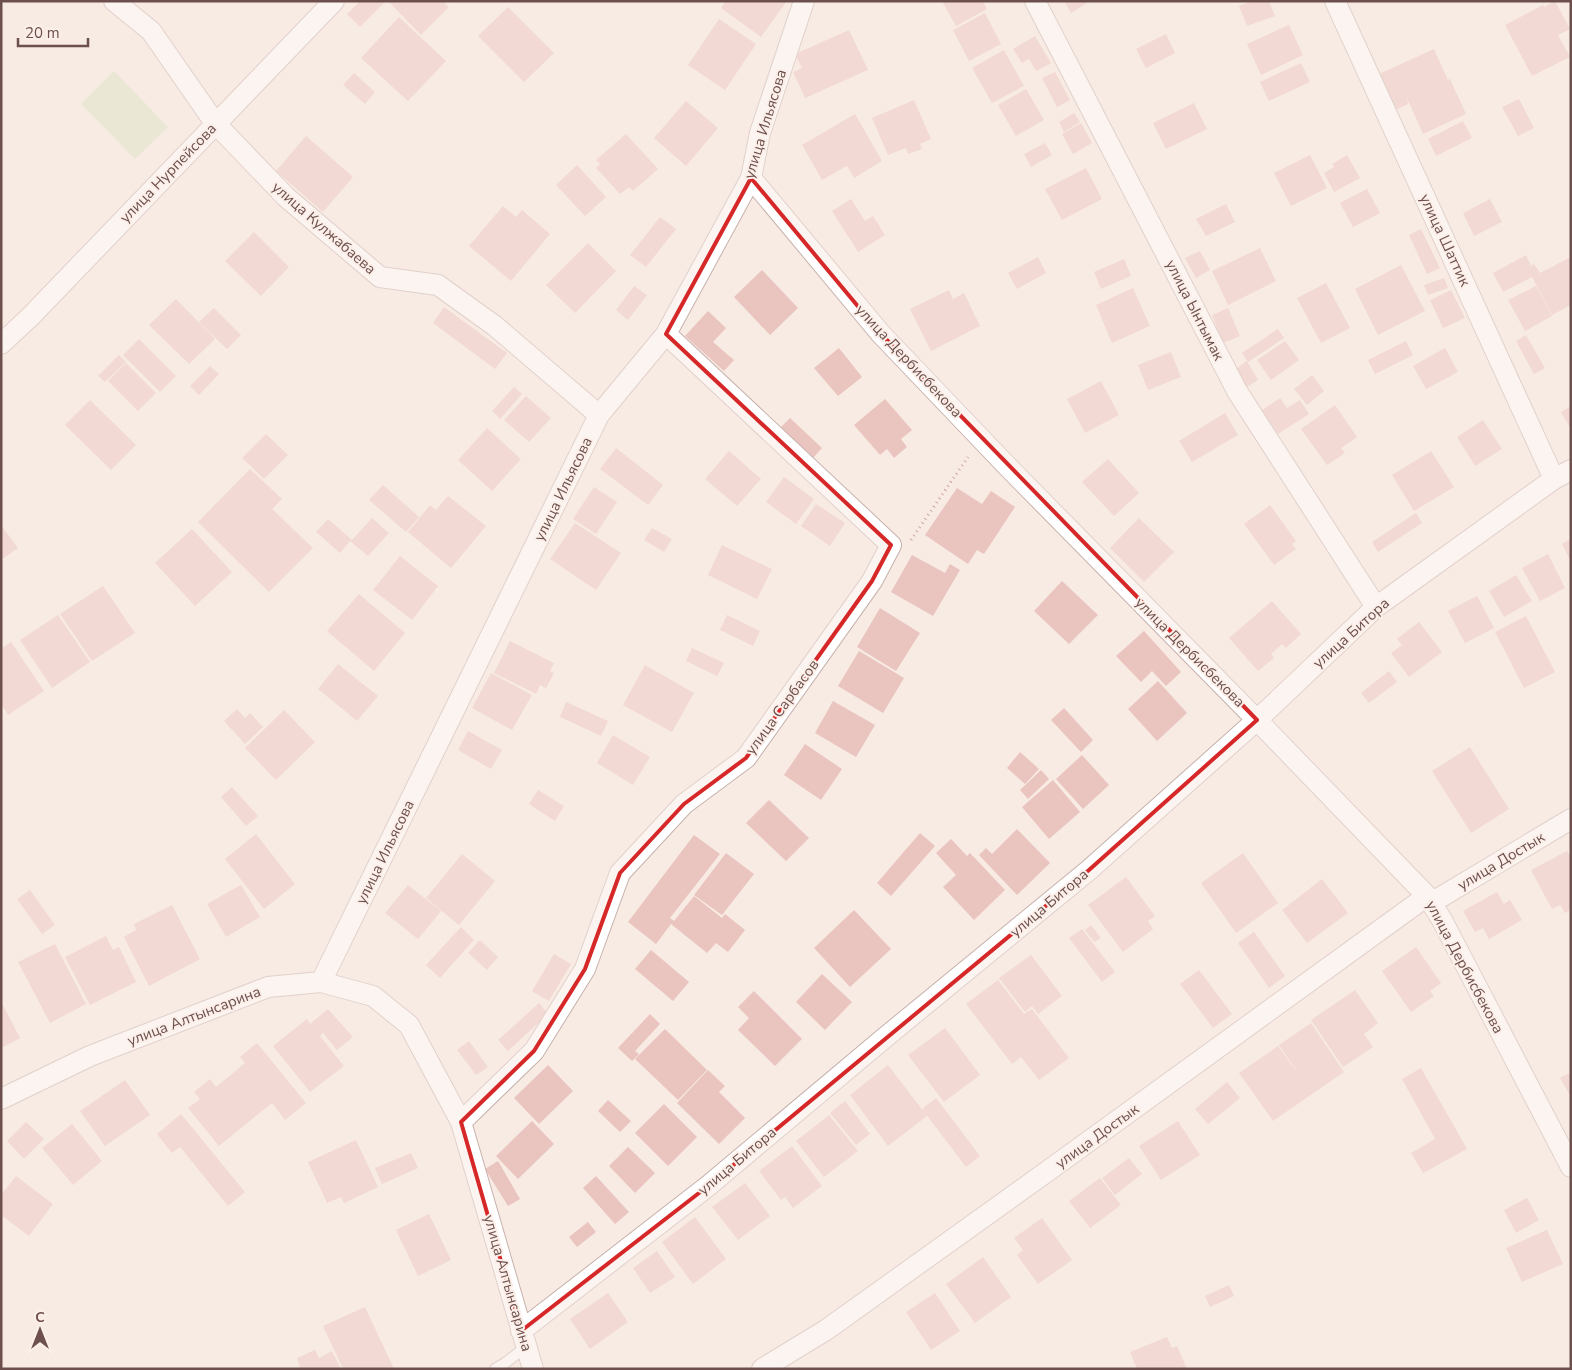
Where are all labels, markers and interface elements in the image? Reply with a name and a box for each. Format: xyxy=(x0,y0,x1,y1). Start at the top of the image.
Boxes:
scale bar xyxy=(18,15,88,47)
text: 20 m xyxy=(25,23,60,43)
street label: улица Ильясова xyxy=(739,67,791,181)
street label: улица Нурпейсова xyxy=(115,119,221,227)
street label: улица Кулжабаева xyxy=(268,177,380,279)
street label: улица Шаттик xyxy=(1415,191,1475,290)
street label: улица Ынтымак xyxy=(1161,256,1229,364)
street label: улица Дербисбекова xyxy=(851,300,967,422)
street label: улица Ильясова xyxy=(529,434,597,544)
street label: улица Дербисбекова xyxy=(1131,593,1249,711)
street label: улица Битора xyxy=(1308,593,1394,673)
street label: улица Сарбасов xyxy=(741,655,823,759)
street label: улица Ильясова xyxy=(351,797,419,907)
street label: улица Достык xyxy=(1454,827,1548,895)
street label: улица Битора xyxy=(1006,864,1092,942)
street label: улица Дербисбекова xyxy=(1421,897,1509,1037)
street label: улица Алтынсарина xyxy=(124,981,264,1051)
street label: улица Достык xyxy=(1051,1099,1143,1173)
street label: улица Битора xyxy=(694,1122,780,1200)
street label: улица Алтынсарина xyxy=(479,1212,537,1354)
north arrow xyxy=(15,1305,65,1355)
text: С xyxy=(35,1308,45,1327)

